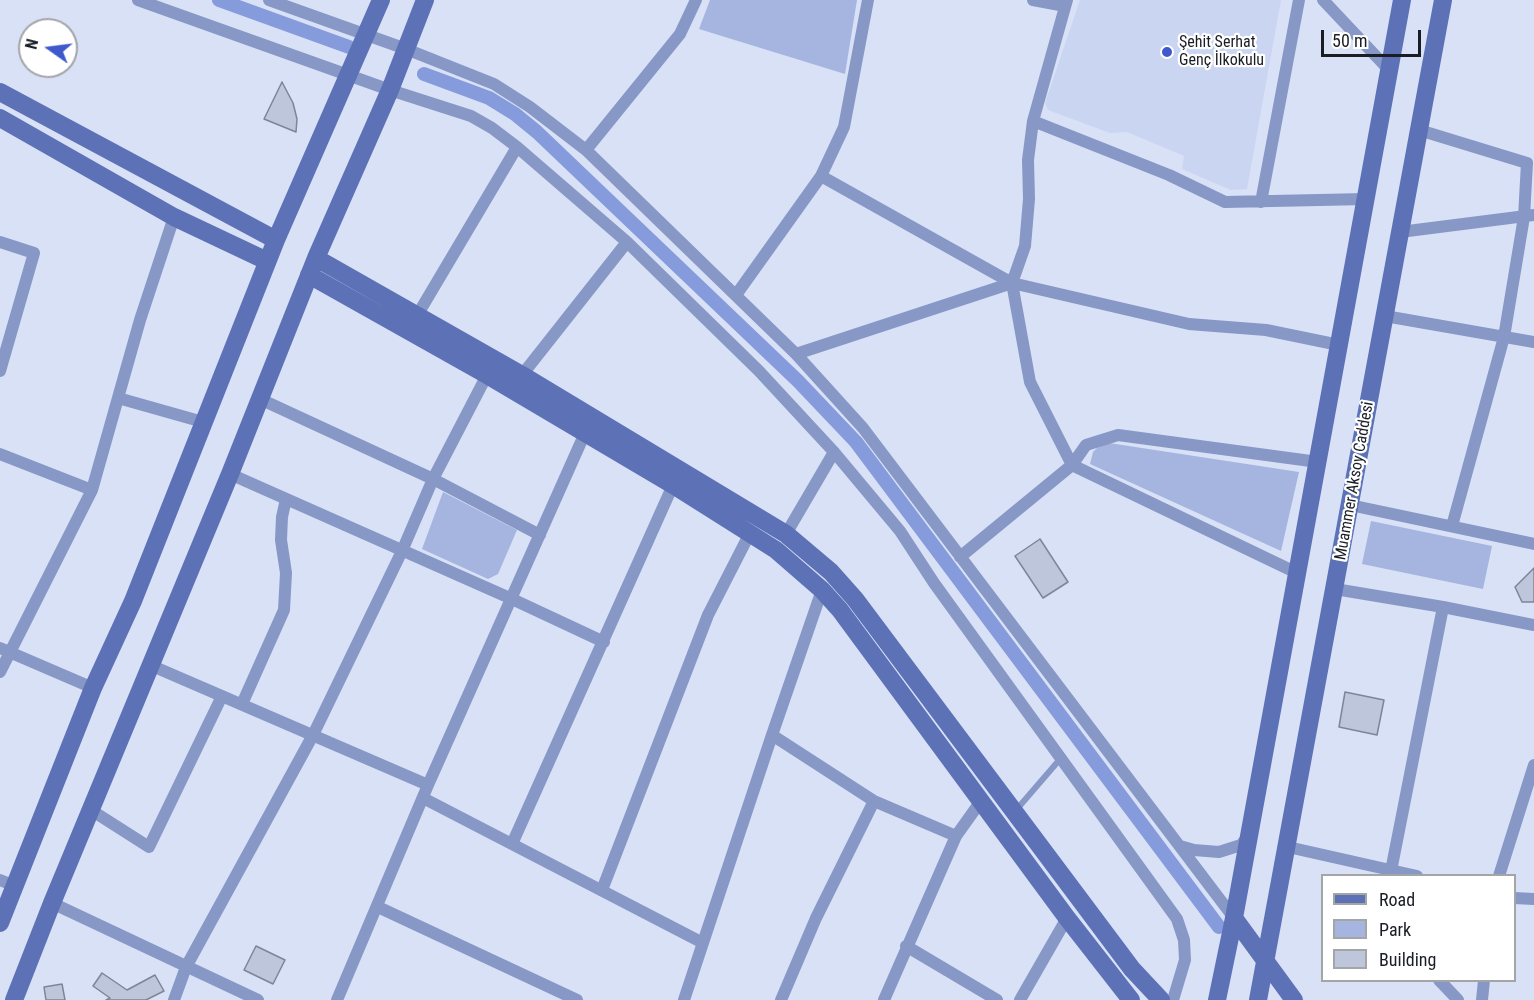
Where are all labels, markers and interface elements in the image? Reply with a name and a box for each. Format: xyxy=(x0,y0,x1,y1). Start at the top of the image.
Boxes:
north arrow xyxy=(18,18,78,78)
scale bar xyxy=(1324,18,1424,56)
text: 50 m xyxy=(1332,30,1367,51)
place label: Şehit Serhat Genç İlkokulu xyxy=(1179,33,1264,71)
text: N xyxy=(22,37,42,51)
marker: Şehit Serhat Genç İlkokulu xyxy=(1160,45,1174,59)
street label: Muammer Aksoy Caddesi xyxy=(1332,400,1378,562)
legend xyxy=(1321,874,1516,982)
text: Road xyxy=(1379,889,1415,910)
text: Park xyxy=(1379,919,1411,940)
text: Building xyxy=(1379,949,1436,970)

